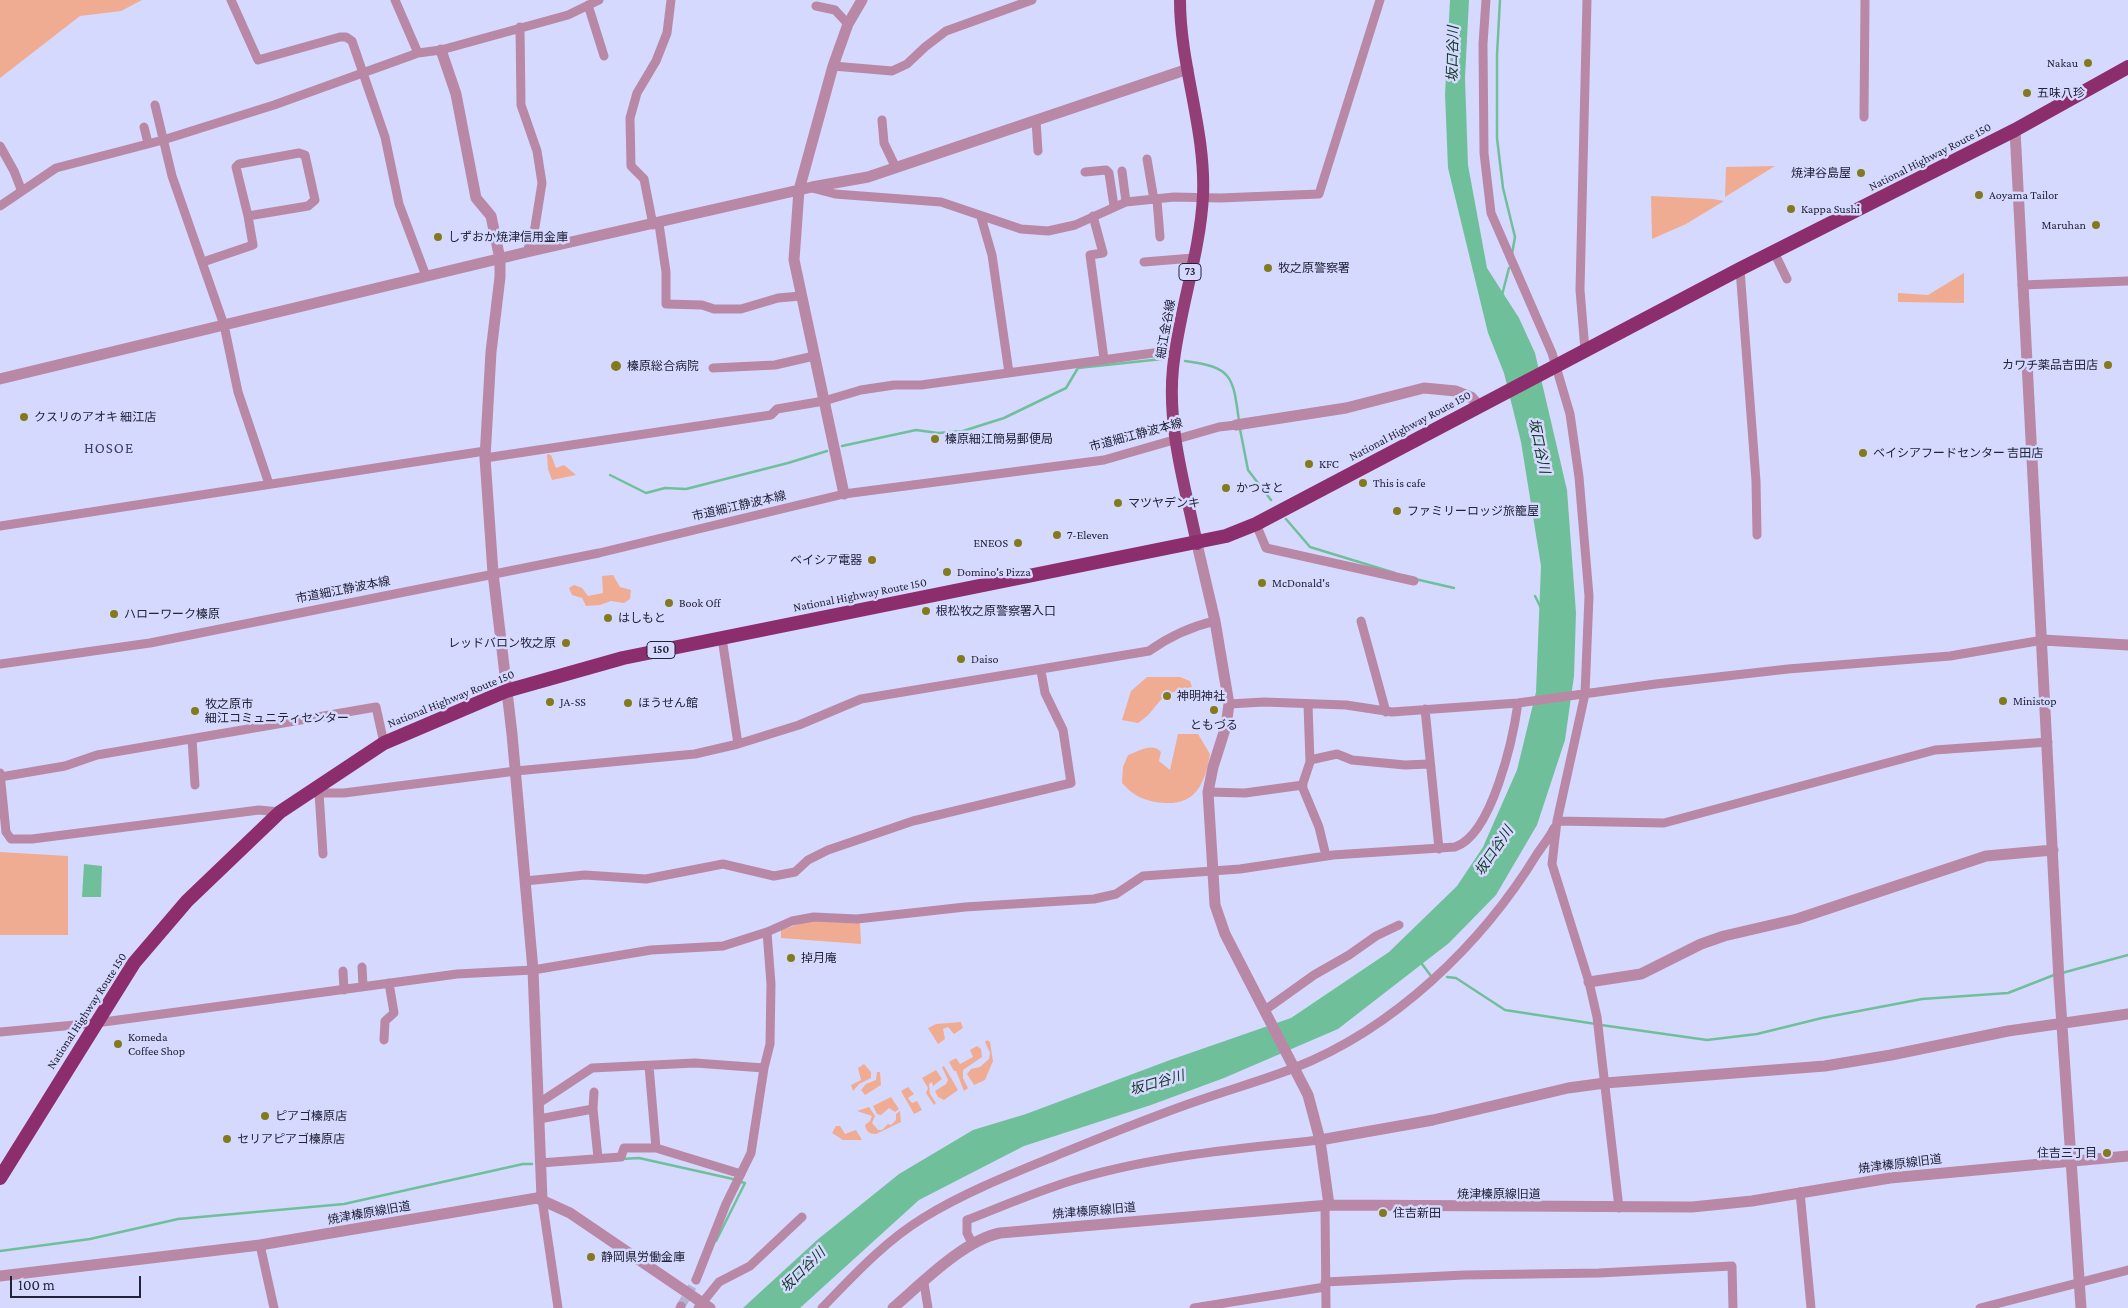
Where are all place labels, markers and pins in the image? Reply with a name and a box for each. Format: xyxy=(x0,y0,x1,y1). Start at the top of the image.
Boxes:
place label: Nakau xyxy=(2047,56,2078,70)
marker: Nakau xyxy=(2082,57,2094,69)
place label: 五味八珍 xyxy=(2037,86,2085,100)
marker: 五味八珍 xyxy=(2021,87,2033,99)
place label: 焼津谷島屋 xyxy=(1791,166,1851,180)
marker: 焼津谷島屋 xyxy=(1855,167,1867,179)
place label: Aoyama Tailor xyxy=(1989,188,2058,202)
marker: Aoyama Tailor xyxy=(1973,189,1985,201)
place label: Kappa Sushi xyxy=(1801,202,1860,216)
marker: Kappa Sushi xyxy=(1785,203,1797,215)
place label: Maruhan xyxy=(2041,218,2086,232)
marker: Maruhan xyxy=(2090,219,2102,231)
place label: しずおか焼津信用金庫 xyxy=(448,230,568,244)
marker: しずおか焼津信用金庫 xyxy=(432,231,444,243)
place label: 牧之原警察署 xyxy=(1278,261,1350,275)
marker: 牧之原警察署 xyxy=(1262,262,1274,274)
place label: カワチ薬品吉田店 xyxy=(2002,358,2098,372)
marker: 榛原総合病院 xyxy=(609,359,623,373)
place label: 榛原総合病院 xyxy=(627,359,699,373)
marker: カワチ薬品吉田店 xyxy=(2102,359,2114,371)
place label: クスリのアオキ 細江店 xyxy=(34,410,156,424)
marker: クスリのアオキ 細江店 xyxy=(18,411,30,423)
place label: 榛原細江簡易郵便局 xyxy=(945,432,1053,446)
marker: 榛原細江簡易郵便局 xyxy=(929,433,941,445)
place label: ベイシアフードセンター 吉田店 xyxy=(1873,446,2043,460)
marker: ベイシアフードセンター 吉田店 xyxy=(1857,447,1869,459)
place label: KFC xyxy=(1319,457,1339,471)
marker: KFC xyxy=(1303,458,1315,470)
place label: This is cafe xyxy=(1373,476,1425,490)
marker: This is cafe xyxy=(1357,477,1369,489)
place label: かつさと xyxy=(1236,481,1284,495)
marker: かつさと xyxy=(1220,482,1232,494)
place label: マツヤデンキ xyxy=(1128,496,1200,510)
marker: マツヤデンキ xyxy=(1112,497,1124,509)
place label: ファミリーロッジ旅籠屋 xyxy=(1407,504,1539,518)
marker: ファミリーロッジ旅籠屋 xyxy=(1391,505,1403,517)
place label: 7-Eleven xyxy=(1067,528,1109,542)
marker: 7-Eleven xyxy=(1051,529,1063,541)
place label: ENEOS xyxy=(973,536,1008,550)
marker: ENEOS xyxy=(1012,537,1024,549)
place label: ベイシア電器 xyxy=(790,553,862,567)
marker: ベイシア電器 xyxy=(866,554,878,566)
place label: Domino's Pizza xyxy=(957,565,1031,579)
marker: Domino's Pizza xyxy=(941,566,953,578)
place label: McDonald's xyxy=(1272,576,1330,590)
marker: McDonald's xyxy=(1256,577,1268,589)
place label: Book Off xyxy=(679,596,721,610)
marker: Book Off xyxy=(663,597,675,609)
place label: 根松牧之原警察署入口 xyxy=(936,604,1056,618)
marker: 根松牧之原警察署入口 xyxy=(920,605,932,617)
place label: ハローワーク榛原 xyxy=(124,607,220,621)
marker: ハローワーク榛原 xyxy=(108,608,120,620)
place label: はしもと xyxy=(618,611,666,625)
marker: はしもと xyxy=(602,612,614,624)
place label: レッドバロン牧之原 xyxy=(448,636,556,650)
marker: レッドバロン牧之原 xyxy=(560,637,572,649)
place label: Daiso xyxy=(971,652,998,666)
marker: Daiso xyxy=(955,653,967,665)
place label: 神明神社 xyxy=(1177,689,1225,703)
marker: 神明神社 xyxy=(1161,690,1173,702)
place label: Ministop xyxy=(2013,694,2057,708)
place label: JA-SS xyxy=(560,695,586,709)
marker: Ministop xyxy=(1997,695,2009,707)
marker: JA-SS xyxy=(544,696,556,708)
place label: ほうせん館 xyxy=(638,696,698,710)
place label: 牧之原市 細江コミュニティセンター xyxy=(205,697,349,725)
marker: ほうせん館 xyxy=(622,697,634,709)
marker: ともづる xyxy=(1208,704,1220,716)
marker: 牧之原市 細江コミュニティセンター xyxy=(189,705,201,717)
place label: ともづる xyxy=(1190,718,1238,732)
place label: 掉月庵 xyxy=(801,951,837,965)
marker: 掉月庵 xyxy=(785,952,797,964)
place label: Komeda Coffee Shop xyxy=(128,1030,185,1058)
marker: Komeda Coffee Shop xyxy=(112,1038,124,1050)
place label: ピアゴ榛原店 xyxy=(275,1109,347,1123)
marker: ピアゴ榛原店 xyxy=(259,1110,271,1122)
place label: セリアピアゴ榛原店 xyxy=(237,1132,345,1146)
marker: セリアピアゴ榛原店 xyxy=(221,1133,233,1145)
place label: 住吉三丁目 xyxy=(2037,1146,2097,1160)
marker: 住吉三丁目 xyxy=(2101,1147,2113,1159)
place label: 住吉新田 xyxy=(1393,1206,1441,1220)
marker: 住吉新田 xyxy=(1377,1207,1389,1219)
place label: 静岡県労働金庫 xyxy=(601,1250,685,1264)
marker: 静岡県労働金庫 xyxy=(585,1251,597,1263)

